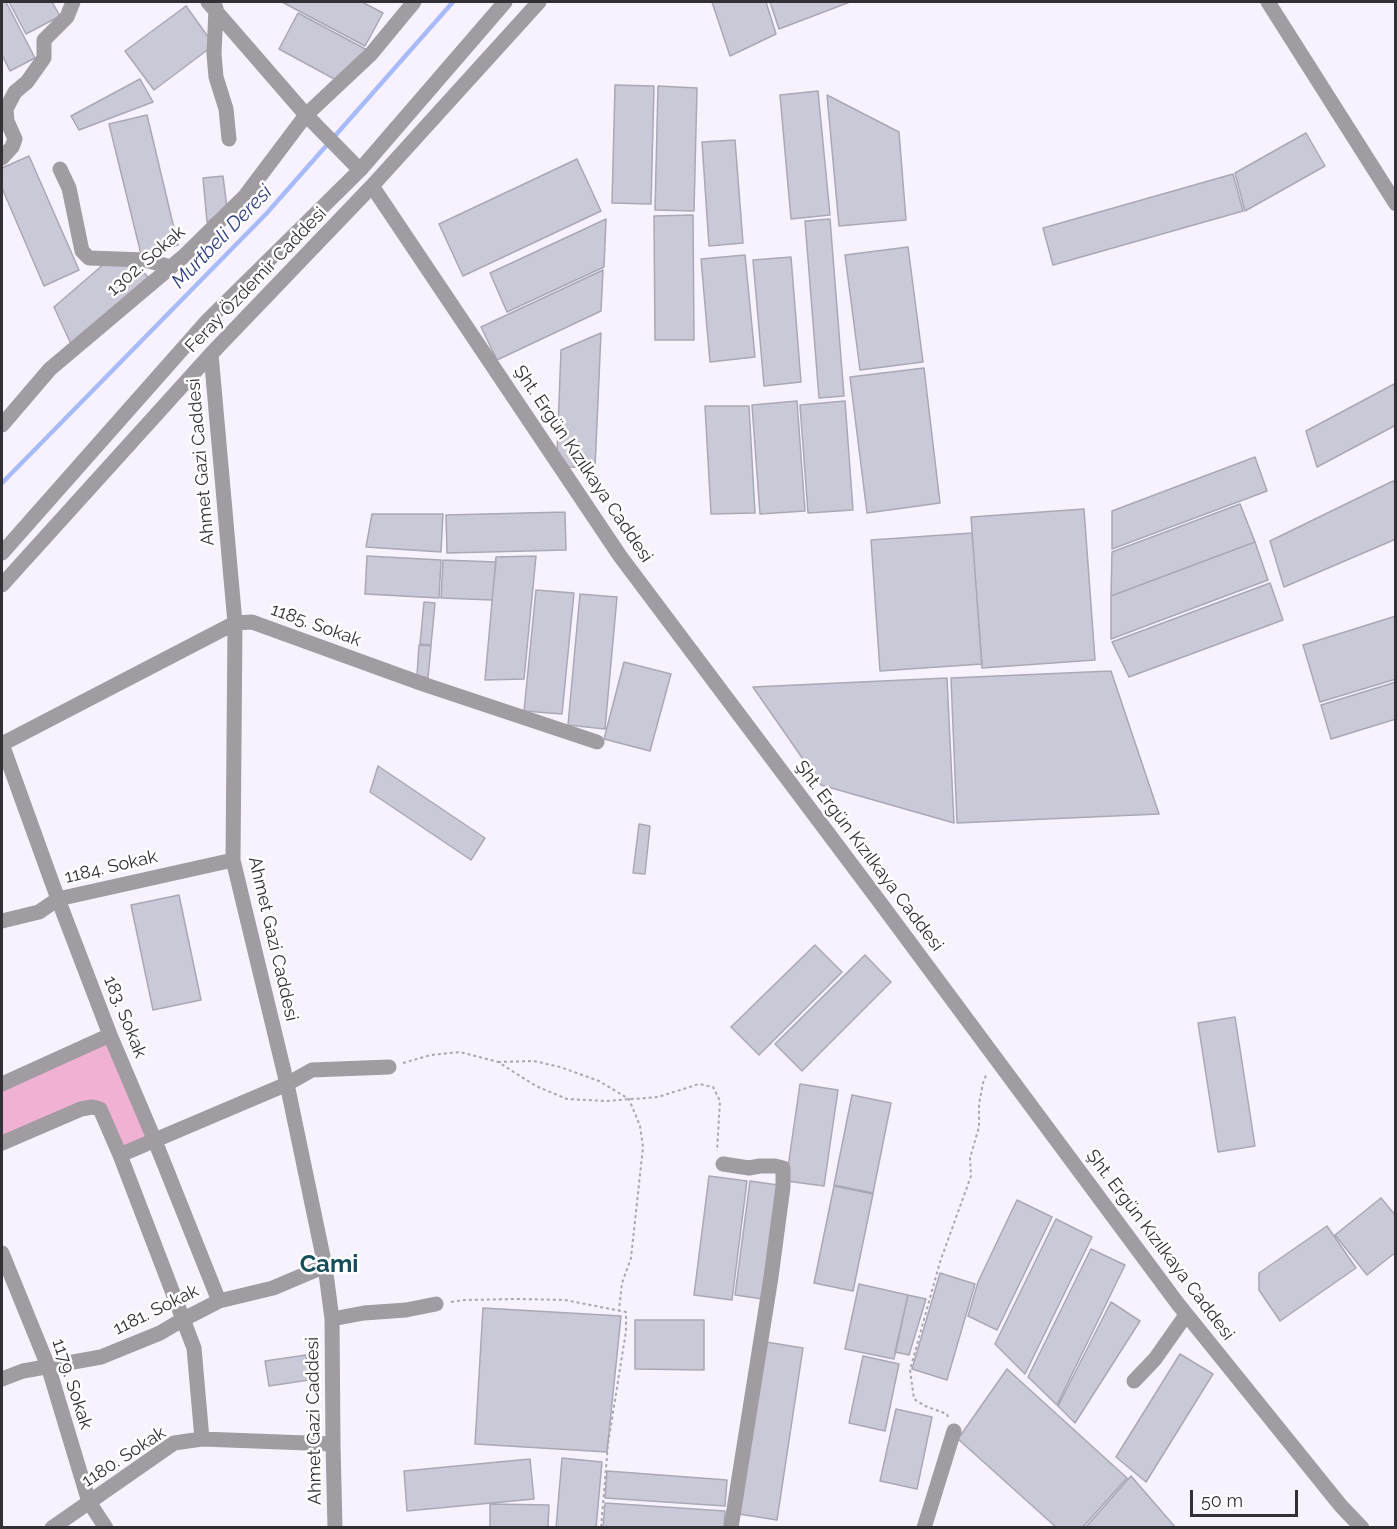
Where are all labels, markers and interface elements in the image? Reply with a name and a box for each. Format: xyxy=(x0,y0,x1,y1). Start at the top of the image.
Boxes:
water label: Murtbeli Deresi xyxy=(167,181,277,293)
street label: Feray Özdemir Caddesi xyxy=(181,203,331,357)
street label: 1302. Sokak xyxy=(103,221,189,301)
street label: Şht. Ergün Kızılkaya Caddesi xyxy=(509,361,657,567)
street label: Ahmet Gazi Caddesi xyxy=(183,377,219,547)
street label: 1185. Sokak xyxy=(268,599,364,651)
street label: Şht. Ergün Kızılkaya Caddesi xyxy=(790,756,948,956)
street label: 1184. Sokak xyxy=(63,846,159,888)
street label: Ahmet Gazi Caddesi xyxy=(244,855,302,1023)
street label: 183. Sokak xyxy=(99,973,151,1061)
street label: Şht. Ergün Kızılkaya Caddesi xyxy=(1081,1145,1239,1345)
district label: Cami xyxy=(300,1251,358,1279)
street label: 1181. Sokak xyxy=(110,1280,202,1340)
street label: 1179. Sokak xyxy=(47,1336,97,1432)
street label: Ahmet Gazi Caddesi xyxy=(302,1337,326,1505)
street label: 1180. Sokak xyxy=(78,1422,170,1492)
scale bar xyxy=(1193,1478,1301,1516)
text: 50 m xyxy=(1201,1490,1243,1511)

